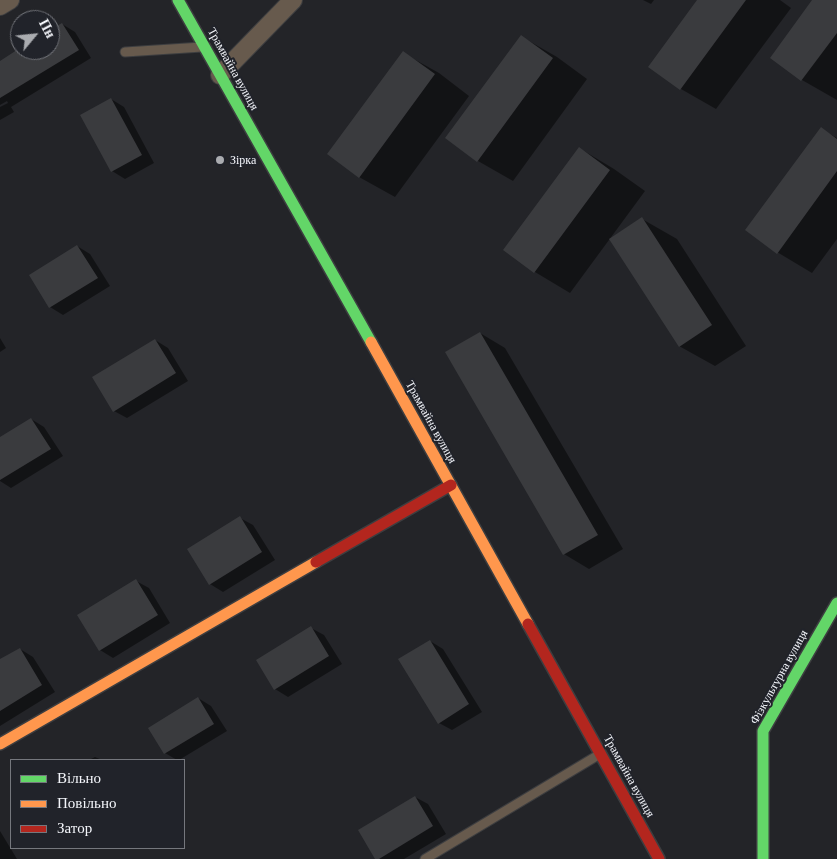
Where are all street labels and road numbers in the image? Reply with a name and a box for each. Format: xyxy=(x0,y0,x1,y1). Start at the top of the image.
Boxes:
street label: Трамвайна вулиця xyxy=(204,25,262,113)
street label: Трамвайна вулиця xyxy=(402,378,460,466)
street label: Фiзкультурна вулиця xyxy=(747,627,811,727)
street label: Трамвайна вулиця xyxy=(600,732,658,820)

